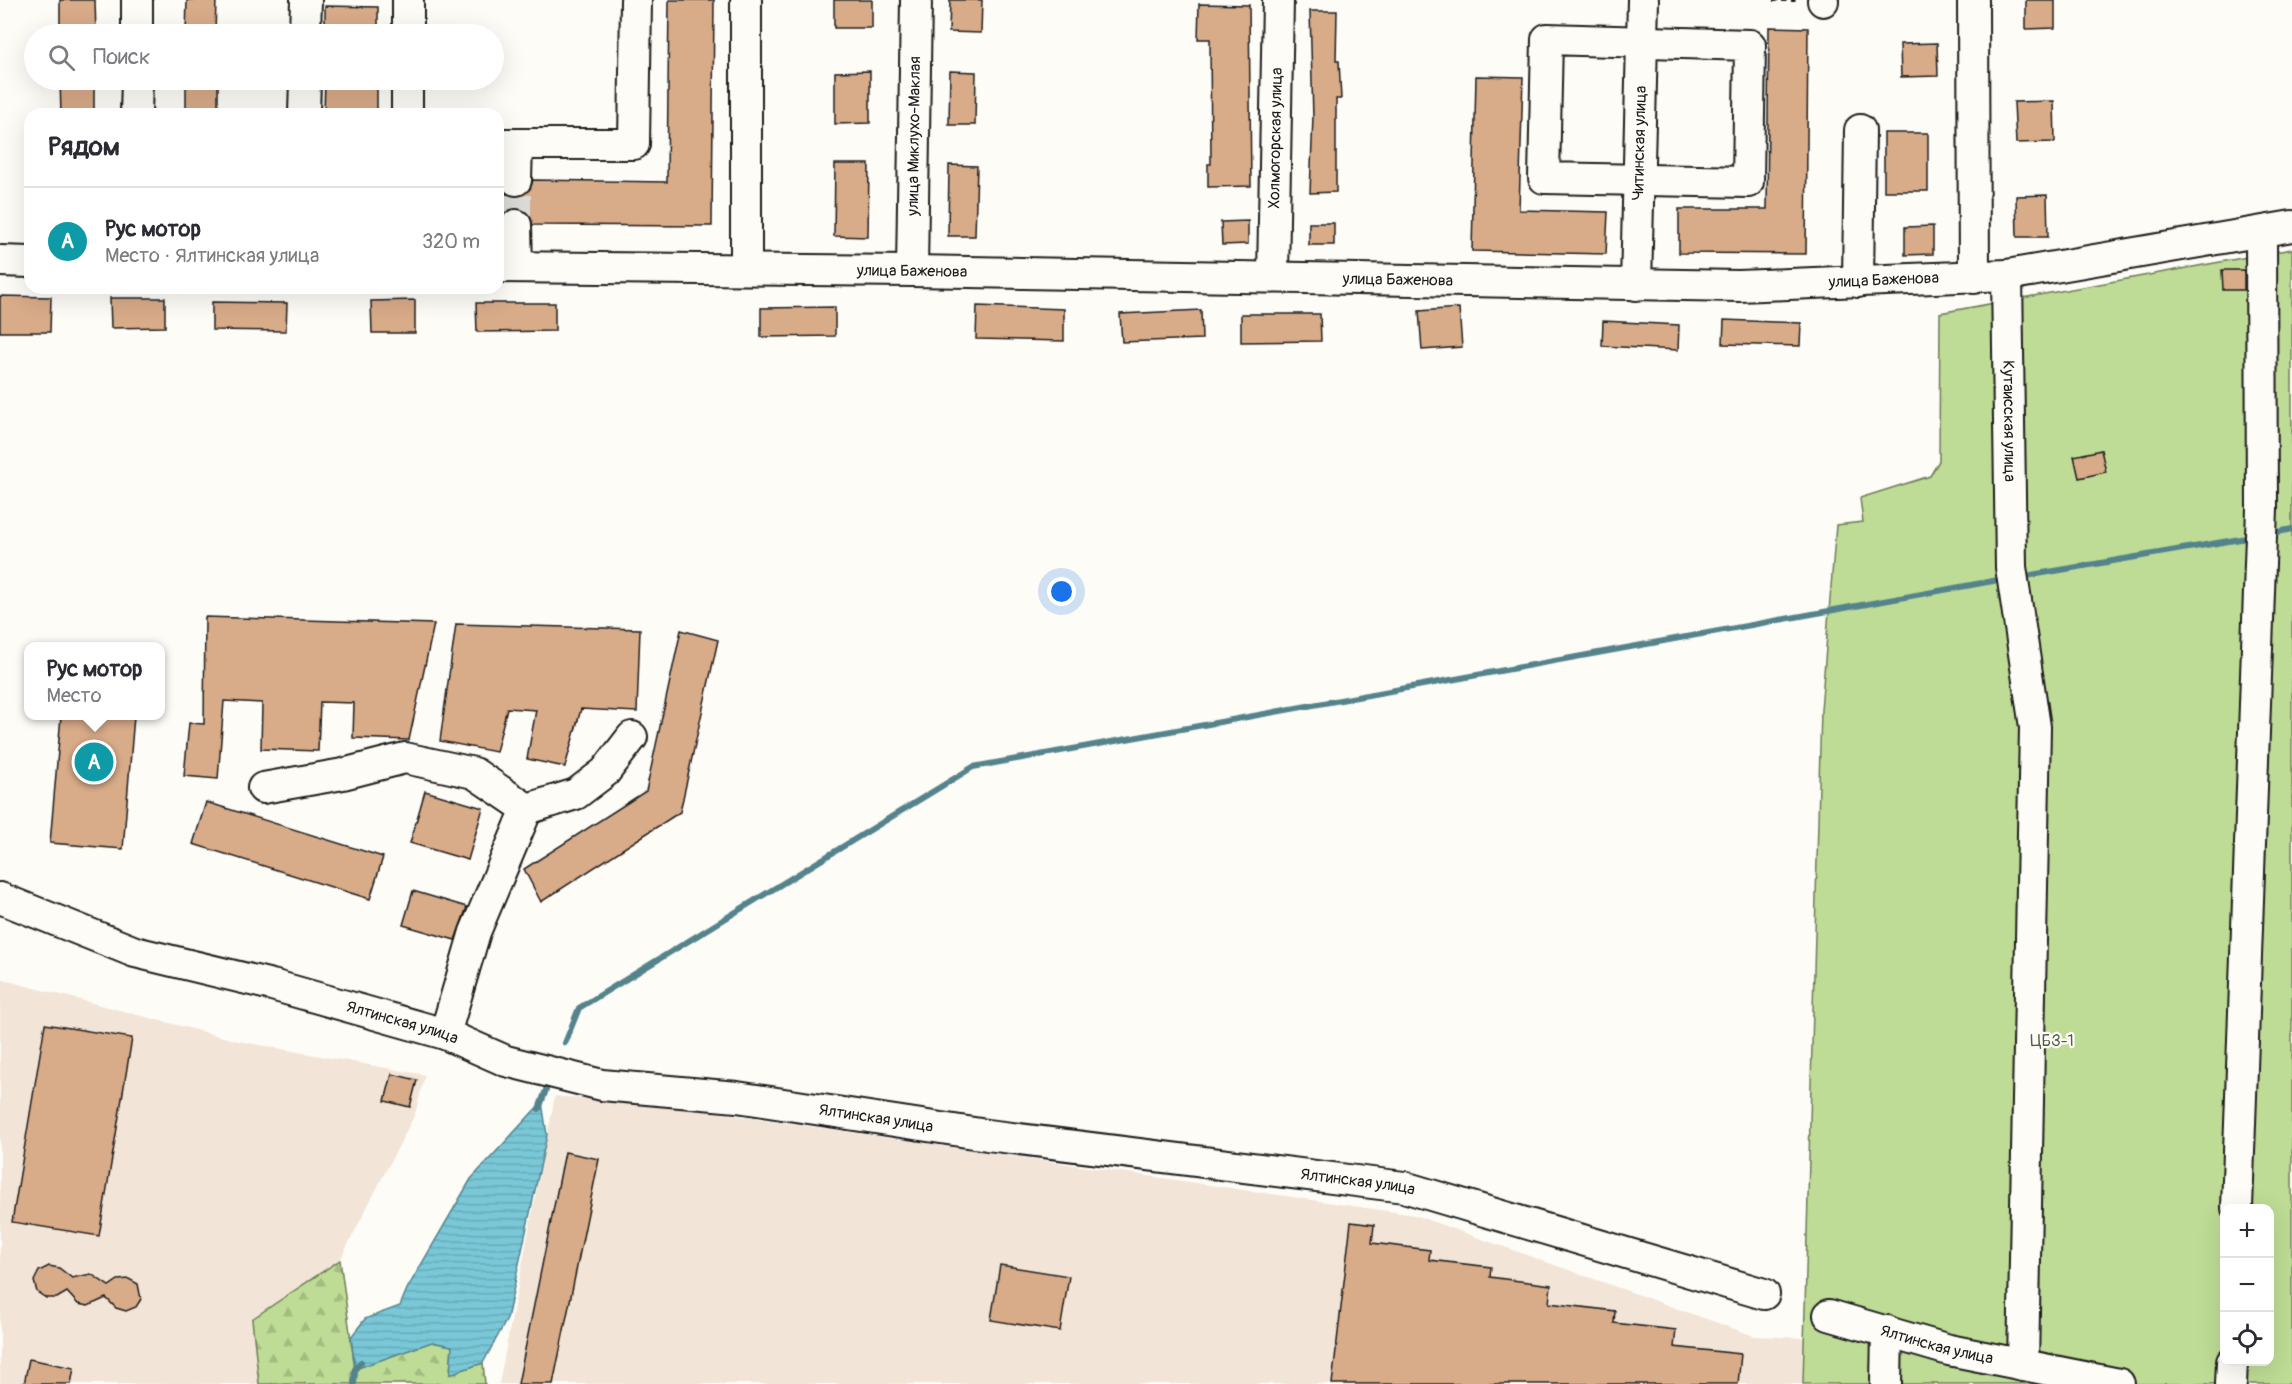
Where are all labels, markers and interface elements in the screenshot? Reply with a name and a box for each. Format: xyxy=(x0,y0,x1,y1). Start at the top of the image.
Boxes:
search box xyxy=(24,24,504,90)
icon: search xyxy=(45,41,78,74)
text: Поиск xyxy=(93,43,150,71)
street label: улица Миклухо-Маклая xyxy=(903,56,925,217)
street label: Холмогорская улица xyxy=(1264,67,1287,209)
street label: Читинская улица xyxy=(1628,85,1651,201)
text: Рядом xyxy=(48,131,120,163)
text: Рус мотор xyxy=(105,215,201,243)
text: A xyxy=(61,229,74,254)
text: 320 m xyxy=(422,229,480,254)
text: Место · Ялтинская улица xyxy=(105,243,319,268)
street label: улица Баженова xyxy=(856,260,967,282)
street label: улица Баженова xyxy=(1827,268,1939,292)
street label: улица Баженова xyxy=(1341,269,1453,291)
street label: Кутаисская улица xyxy=(1998,360,2020,482)
your location xyxy=(1047,577,1076,606)
popup xyxy=(24,642,165,720)
text: Рус мотор xyxy=(47,655,142,683)
text: Место xyxy=(47,683,101,708)
pin: A xyxy=(74,740,113,784)
street label: Ялтинская улица xyxy=(344,997,462,1049)
park label: ЦБЗ-1 xyxy=(2030,1031,2074,1051)
street label: Ялтинская улица xyxy=(817,1100,935,1137)
street label: Ялтинская улица xyxy=(1299,1164,1418,1200)
map controls xyxy=(2220,1204,2274,1366)
button: + xyxy=(2220,1204,2274,1258)
button: − xyxy=(2220,1258,2274,1312)
button: locate xyxy=(2220,1312,2274,1366)
street label: Ялтинская улица xyxy=(1878,1321,1995,1369)

